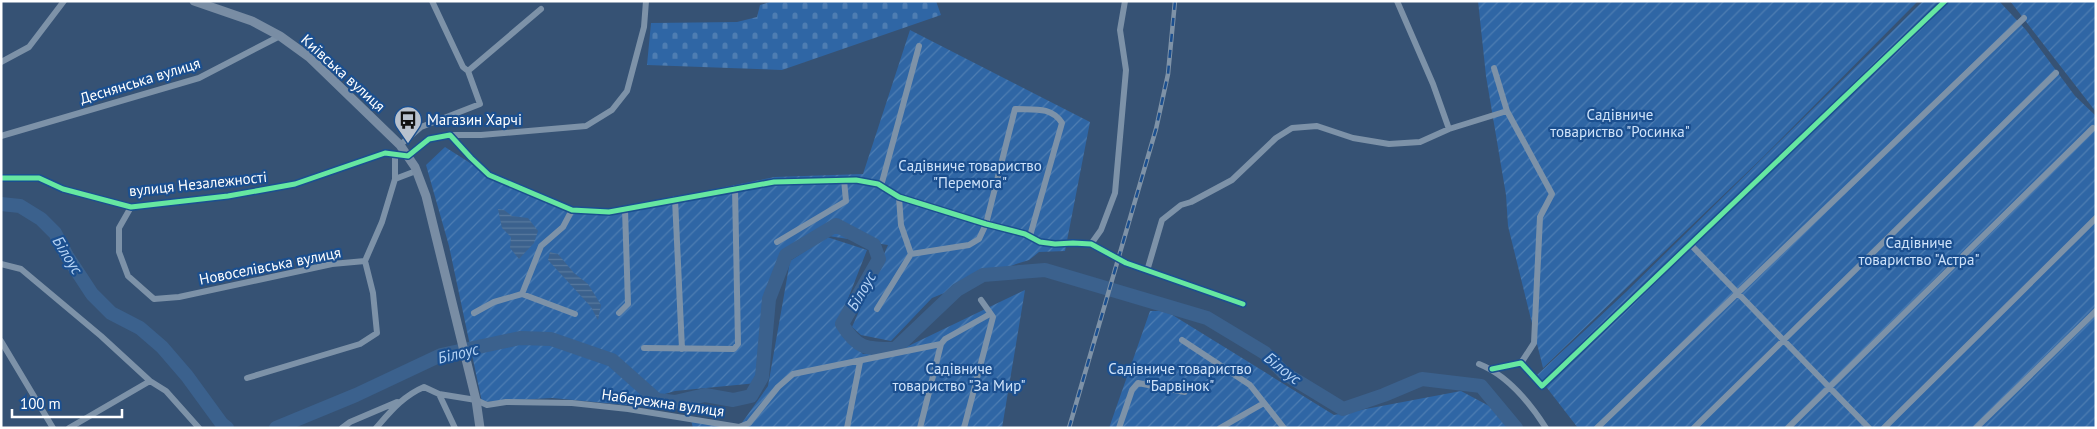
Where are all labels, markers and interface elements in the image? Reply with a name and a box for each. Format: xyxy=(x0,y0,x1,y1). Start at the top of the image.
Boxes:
street label: Київська вулиця xyxy=(297,30,389,115)
street label: Деснянська вулиця xyxy=(77,53,202,108)
bus stop icon: Магазин Харчі xyxy=(393,105,423,144)
park label: Садівниче товариство "Росинка" xyxy=(1550,105,1690,141)
place label: Магазин Харчі xyxy=(427,110,522,129)
park label: Садівниче товариство "Перемога" xyxy=(898,156,1042,192)
street label: вулиця Незалежності xyxy=(128,167,268,200)
water label: Білоус xyxy=(49,232,88,278)
park label: Садівниче товариство "Астра" xyxy=(1859,233,1979,269)
street label: Новоселівська вулиця xyxy=(197,242,342,289)
water label: Білоус xyxy=(842,268,880,314)
water label: Білоус xyxy=(435,338,481,368)
water label: Білоус xyxy=(1260,347,1306,389)
park label: Садівниче товариство "За Мир" xyxy=(893,359,1026,395)
park label: Садівниче товариство "Барвінок" xyxy=(1108,359,1252,395)
street label: Набережна вулиця xyxy=(601,384,726,421)
scale bar xyxy=(12,386,122,418)
text: 100 m xyxy=(20,394,61,413)

